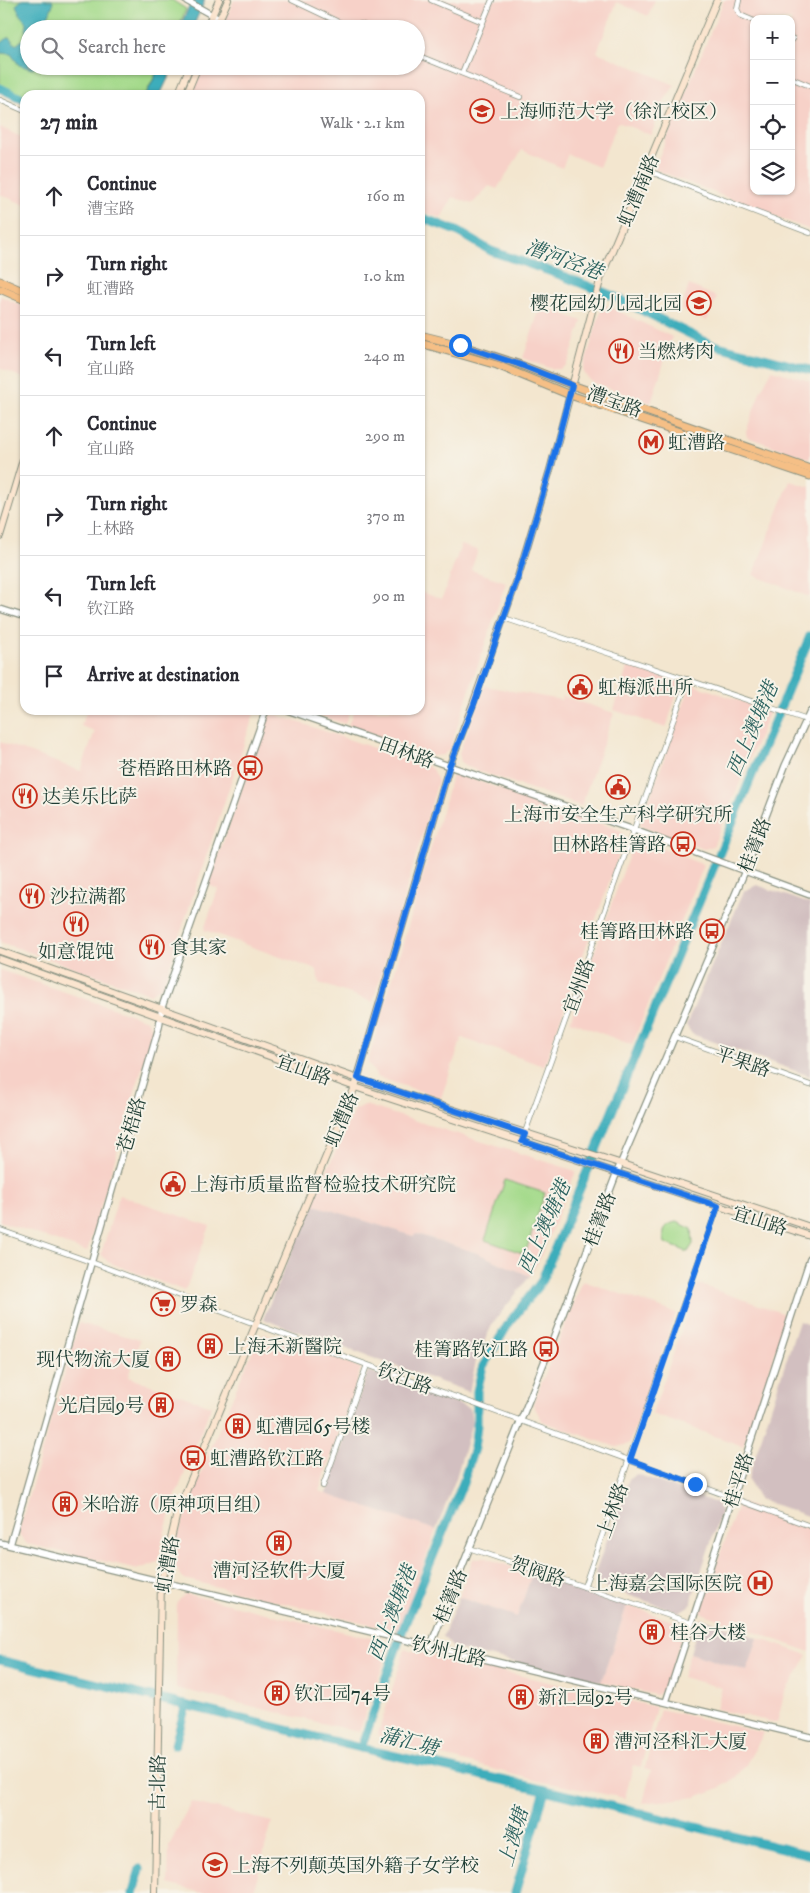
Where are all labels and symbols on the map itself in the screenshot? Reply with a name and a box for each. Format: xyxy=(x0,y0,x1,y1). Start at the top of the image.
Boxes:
school or university icon: 上海师范大学（徐汇校区） xyxy=(469,98,495,124)
place label: 上海师范大学（徐汇校区） xyxy=(500,101,728,124)
street label: 虹漕南路 xyxy=(614,151,665,230)
water label: 漕河泾港 xyxy=(522,235,608,287)
school or university icon: 樱花园幼儿园北园 xyxy=(686,290,712,316)
place label: 樱花园幼儿园北园 xyxy=(530,293,682,316)
route start xyxy=(449,334,472,357)
restaurant icon: 当燃烤肉 xyxy=(608,338,634,364)
place label: 当燃烤肉 xyxy=(638,341,714,364)
street label: 漕宝路 xyxy=(584,382,645,423)
metro station icon: 虹漕路 xyxy=(638,429,664,455)
place label: 虹漕路 xyxy=(668,432,725,455)
public building icon: 虹梅派出所 xyxy=(567,674,593,700)
water label: 西上澳塘港 xyxy=(722,676,786,780)
place label: 虹梅派出所 xyxy=(598,677,693,700)
street label: 田林路 xyxy=(376,733,437,774)
bus stop icon: 苍梧路田林路 xyxy=(237,755,263,781)
place label: 苍梧路田林路 xyxy=(118,758,232,781)
public building icon: 上海市安全生产科学研究所 xyxy=(605,774,631,800)
restaurant icon: 达美乐比萨 xyxy=(12,783,38,809)
place label: 达美乐比萨 xyxy=(42,786,137,809)
place label: 上海市安全生产科学研究所 xyxy=(504,804,732,827)
street label: 桂箐路 xyxy=(734,815,776,876)
bus stop icon: 田林路桂箐路 xyxy=(670,831,696,857)
place label: 田林路桂箐路 xyxy=(552,834,666,857)
restaurant icon: 沙拉满都 xyxy=(19,883,45,909)
place label: 沙拉满都 xyxy=(50,886,126,909)
restaurant icon: 如意馄饨 xyxy=(63,911,89,937)
bus stop icon: 桂箐路田林路 xyxy=(699,918,725,944)
place label: 桂箐路田林路 xyxy=(580,921,694,944)
restaurant icon: 食其家 xyxy=(139,934,165,960)
place label: 食其家 xyxy=(170,937,227,960)
place label: 如意馄饨 xyxy=(38,941,114,964)
street label: 宜州路 xyxy=(559,956,600,1017)
street label: 平果路 xyxy=(712,1042,773,1083)
street label: 宜山路 xyxy=(273,1050,334,1091)
street label: 虹漕路 xyxy=(321,1089,364,1150)
street label: 苍梧路 xyxy=(114,1095,151,1156)
public building icon: 上海市质量监督检验技术研究院 xyxy=(160,1171,186,1197)
place label: 上海市质量监督检验技术研究院 xyxy=(190,1174,456,1197)
water label: 西上澳塘港 xyxy=(514,1174,578,1278)
street label: 桂箐路 xyxy=(579,1189,621,1250)
street label: 宜山路 xyxy=(729,1202,790,1241)
supermarket icon: 罗森 xyxy=(150,1291,176,1317)
place label: 罗森 xyxy=(180,1294,218,1317)
building icon: 上海禾新醫院 xyxy=(197,1333,223,1359)
place label: 上海禾新醫院 xyxy=(228,1336,342,1359)
bus stop icon: 桂箐路钦江路 xyxy=(533,1336,559,1362)
place label: 桂箐路钦江路 xyxy=(414,1339,528,1362)
building icon: 现代物流大厦 xyxy=(155,1346,181,1372)
place label: 现代物流大厦 xyxy=(36,1349,150,1372)
street label: 钦江路 xyxy=(374,1359,435,1400)
building icon: 光启园9号 xyxy=(148,1392,174,1418)
place label: 光启园9号 xyxy=(59,1395,144,1418)
building icon: 虹漕园65号楼 xyxy=(225,1413,251,1439)
place label: 虹漕园65号楼 xyxy=(256,1416,370,1439)
bus stop icon: 虹漕路钦江路 xyxy=(180,1445,206,1471)
place label: 虹漕路钦江路 xyxy=(210,1448,324,1471)
street label: 桂平路 xyxy=(720,1450,759,1511)
route end xyxy=(684,1473,707,1496)
street label: 上林路 xyxy=(593,1480,634,1541)
building icon: 米哈游（原神项目组） xyxy=(52,1491,78,1517)
place label: 米哈游（原神项目组） xyxy=(82,1494,272,1517)
building icon: 漕河泾软件大厦 xyxy=(266,1530,292,1556)
street label: 虹漕路 xyxy=(152,1534,185,1594)
street label: 贺阀路 xyxy=(507,1553,568,1592)
place label: 漕河泾软件大厦 xyxy=(212,1560,346,1583)
water label: 西上澳塘港 xyxy=(364,1560,424,1665)
street label: 桂箐路 xyxy=(430,1566,473,1627)
hospital icon: 上海嘉会国际医院 xyxy=(747,1570,773,1596)
place label: 上海嘉会国际医院 xyxy=(590,1573,742,1596)
building icon: 桂谷大楼 xyxy=(639,1619,665,1645)
place label: 桂谷大楼 xyxy=(670,1622,746,1645)
street label: 钦州北路 xyxy=(409,1633,488,1672)
building icon: 钦汇园74号 xyxy=(264,1680,290,1706)
place label: 钦汇园74号 xyxy=(294,1683,391,1706)
building icon: 新汇园92号 xyxy=(508,1684,534,1710)
place label: 新汇园92号 xyxy=(538,1687,633,1710)
water label: 蒲汇塘 xyxy=(377,1723,444,1763)
building icon: 漕河泾科汇大厦 xyxy=(583,1728,609,1754)
place label: 漕河泾科汇大厦 xyxy=(614,1731,747,1754)
street label: 古北路 xyxy=(147,1754,170,1812)
water label: 上澳塘 xyxy=(494,1802,536,1870)
school or university icon: 上海不列颠英国外籍子女学校 xyxy=(202,1852,228,1878)
place label: 上海不列颠英国外籍子女学校 xyxy=(232,1855,479,1878)

